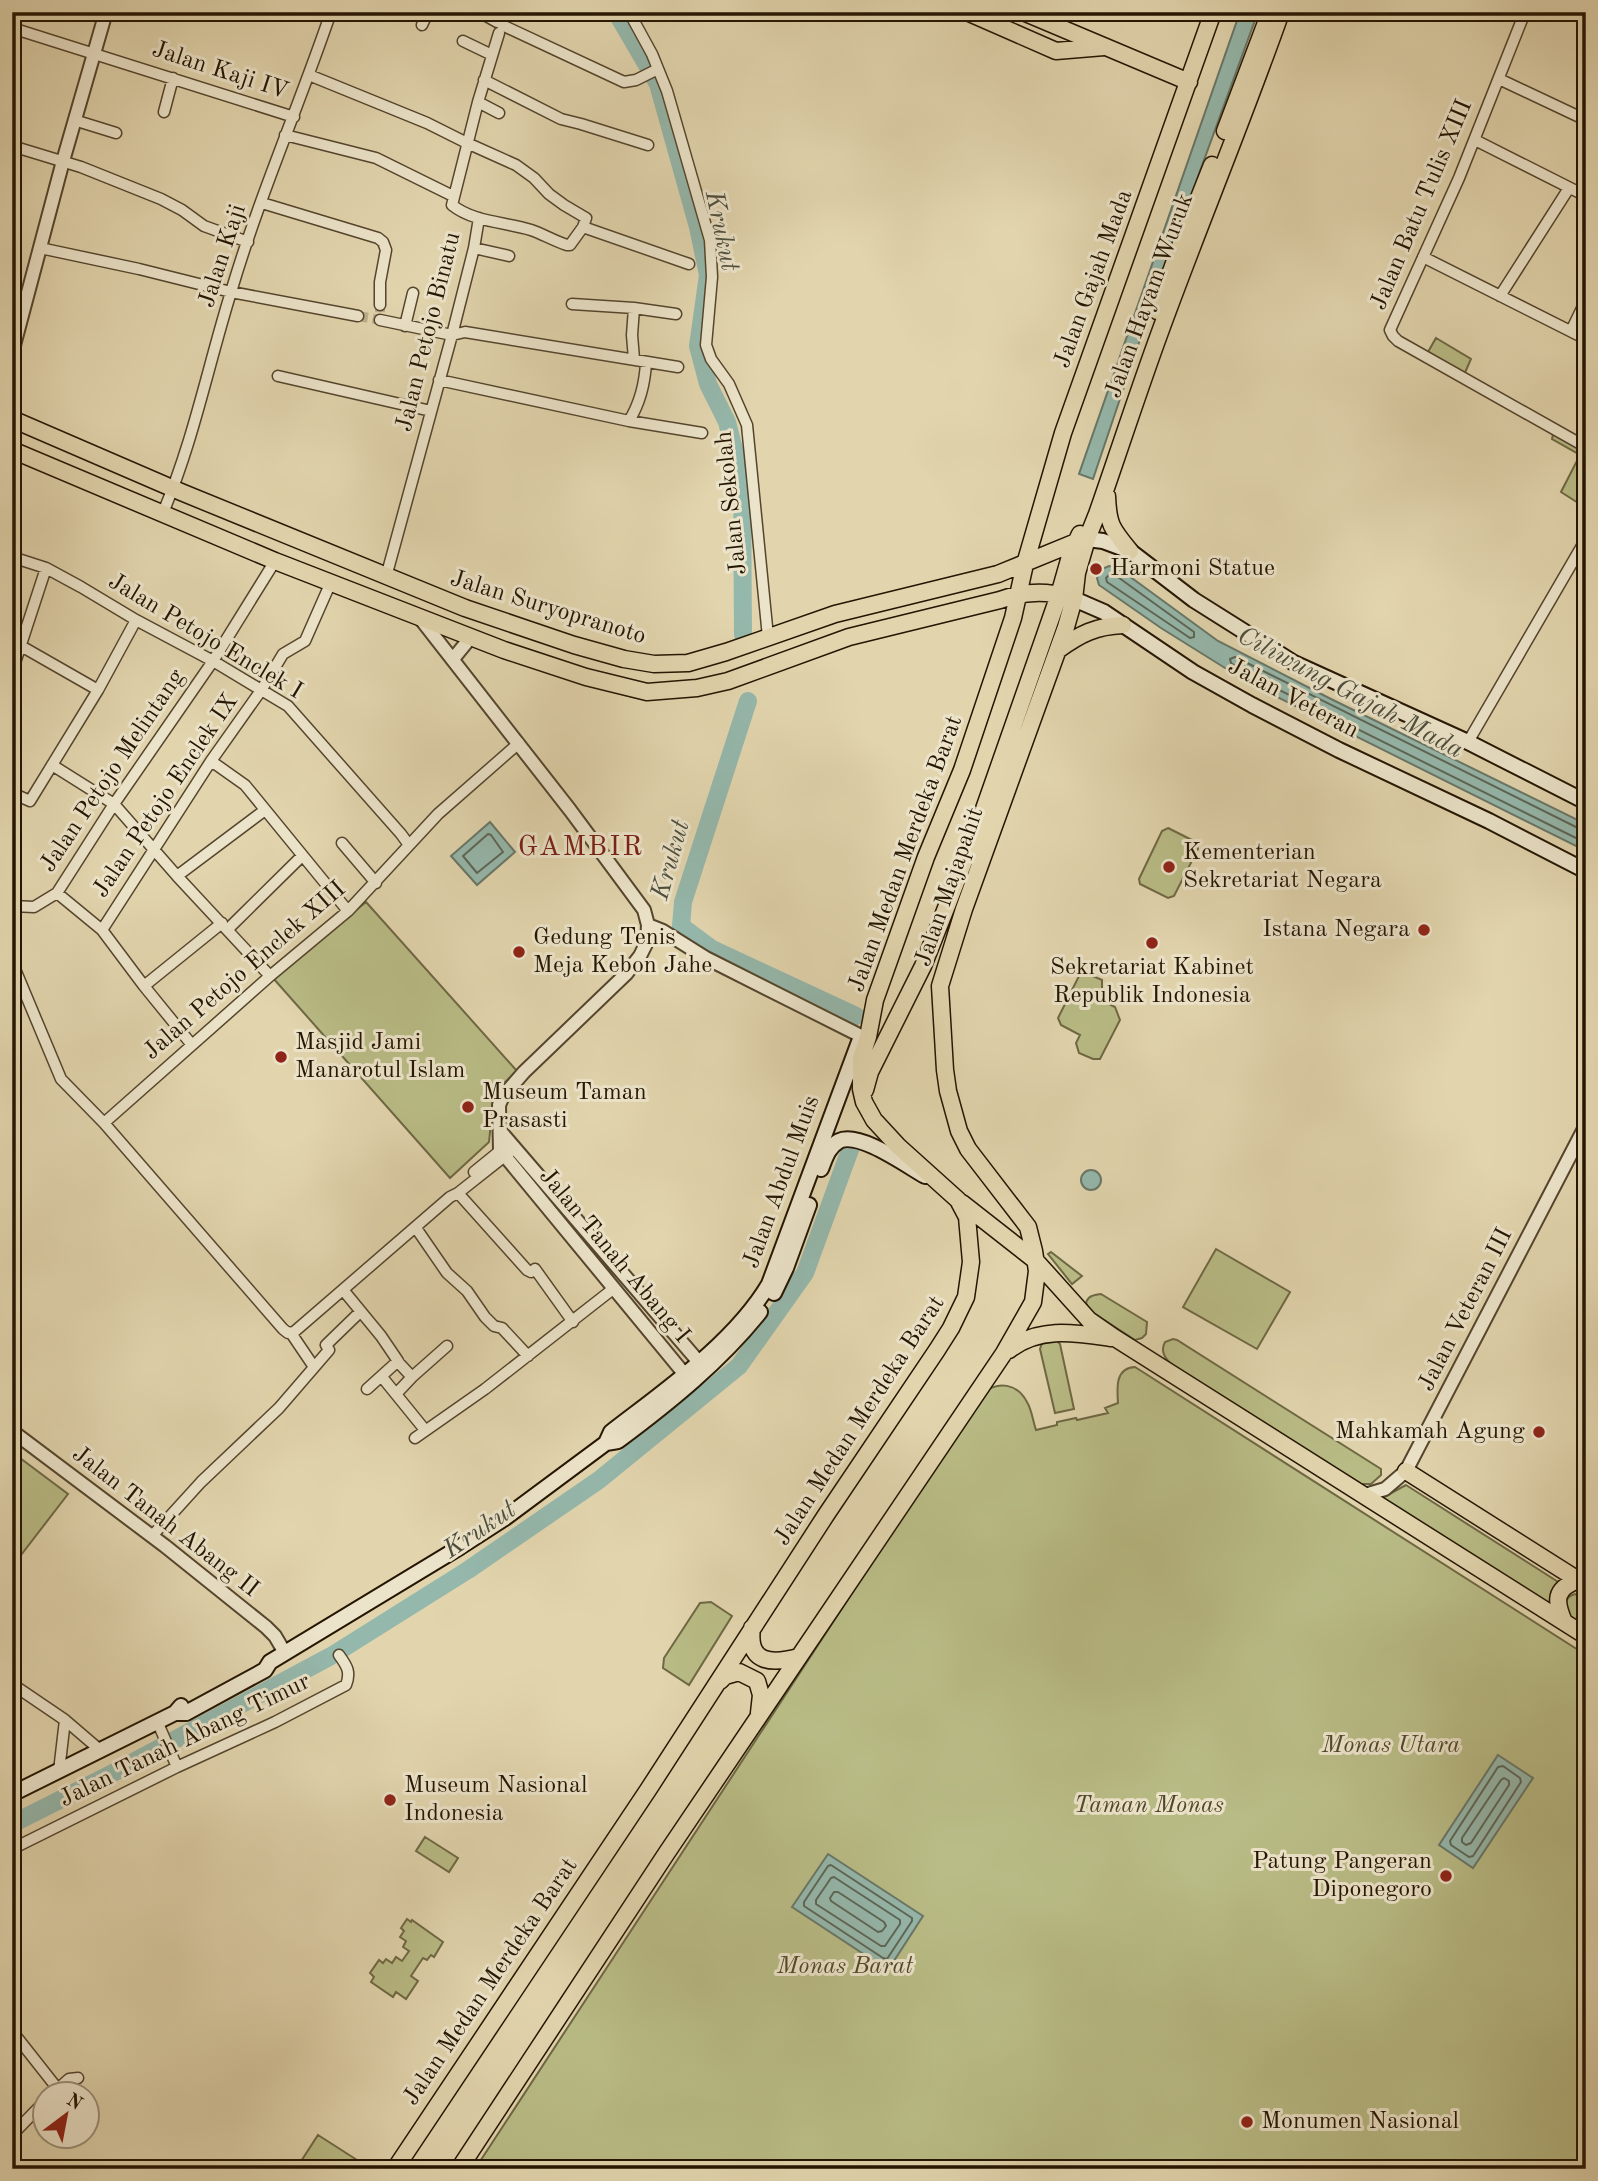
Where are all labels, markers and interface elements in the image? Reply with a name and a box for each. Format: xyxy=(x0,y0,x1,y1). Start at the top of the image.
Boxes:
street label: Jalan Kaji IV xyxy=(149,38,291,104)
street label: Jalan Batu Tulis XIII xyxy=(1367,96,1477,314)
water label: Krukut xyxy=(700,187,742,274)
street label: Jalan Gajah Mada xyxy=(1051,187,1137,371)
street label: Jalan Hayam Wuruk xyxy=(1102,191,1198,401)
street label: Jalan Kaji xyxy=(195,201,251,311)
street label: Jalan Petojo Binatu xyxy=(393,230,465,434)
street label: Jalan Sekolah xyxy=(713,430,751,576)
place label: Harmoni Statue xyxy=(1110,557,1275,581)
marker: Harmoni Statue xyxy=(1088,561,1104,577)
street label: Jalan Suryopranoto xyxy=(447,567,649,649)
street label: Jalan Petojo Enclek I xyxy=(104,570,306,704)
water label: Ciliwung Gajah Mada xyxy=(1233,622,1467,764)
street label: Jalan Veteran xyxy=(1224,655,1362,743)
street label: Jalan Petojo Melintang xyxy=(36,665,190,877)
street label: Jalan Petojo Enclek IX xyxy=(89,690,243,902)
street label: Jalan Medan Merdeka Barat xyxy=(845,713,967,995)
street label: Jalan Majapahit xyxy=(912,804,988,970)
water label: Krukut xyxy=(647,817,695,904)
district label: GAMBIR xyxy=(518,834,644,862)
place label: Kementerian Sekretariat Negara xyxy=(1183,841,1382,893)
marker: Kementerian Sekretariat Negara xyxy=(1161,859,1177,875)
street label: Jalan Petojo Enclek XIII xyxy=(140,877,350,1065)
place label: Istana Negara xyxy=(1262,918,1410,942)
marker: Istana Negara xyxy=(1416,922,1432,938)
place label: Gedung Tenis Meja Kebon Jahe xyxy=(533,926,712,978)
marker: Sekretariat Kabinet Republik Indonesia xyxy=(1144,935,1160,951)
marker: Gedung Tenis Meja Kebon Jahe xyxy=(511,944,527,960)
place label: Sekretariat Kabinet Republik Indonesia xyxy=(1050,956,1254,1008)
place label: Masjid Jami Manarotul Islam xyxy=(295,1031,465,1083)
marker: Masjid Jami Manarotul Islam xyxy=(273,1049,289,1065)
place label: Museum Taman Prasasti xyxy=(482,1081,647,1133)
street label: Jalan Abdul Muis xyxy=(740,1092,824,1272)
marker: Museum Taman Prasasti xyxy=(460,1099,476,1115)
street label: Jalan Tanah Abang I xyxy=(534,1164,694,1348)
street label: Jalan Veteran III xyxy=(1415,1225,1517,1395)
street label: Jalan Medan Merdeka Barat xyxy=(770,1292,950,1550)
place label: Mahkamah Agung xyxy=(1335,1420,1525,1444)
marker: Mahkamah Agung xyxy=(1531,1424,1547,1440)
street label: Jalan Tanah Abang II xyxy=(67,1442,263,1602)
water label: Krukut xyxy=(438,1496,522,1564)
street label: Jalan Tanah Abang Timur xyxy=(56,1670,314,1812)
park label: Monas Utara xyxy=(1321,1734,1460,1758)
place label: Museum Nasional Indonesia xyxy=(404,1774,587,1826)
marker: Museum Nasional Indonesia xyxy=(382,1792,398,1808)
park label: Taman Monas xyxy=(1074,1794,1224,1818)
place label: Patung Pangeran Diponegoro xyxy=(1252,1850,1432,1902)
street label: Jalan Medan Merdeka Barat xyxy=(399,1854,583,2110)
marker: Patung Pangeran Diponegoro xyxy=(1438,1868,1454,1884)
park label: Monas Barat xyxy=(776,1955,913,1979)
north arrow xyxy=(32,2080,102,2150)
text: N xyxy=(62,2091,85,2115)
place label: Monumen Nasional xyxy=(1261,2110,1459,2134)
marker: Monumen Nasional xyxy=(1239,2114,1255,2130)

